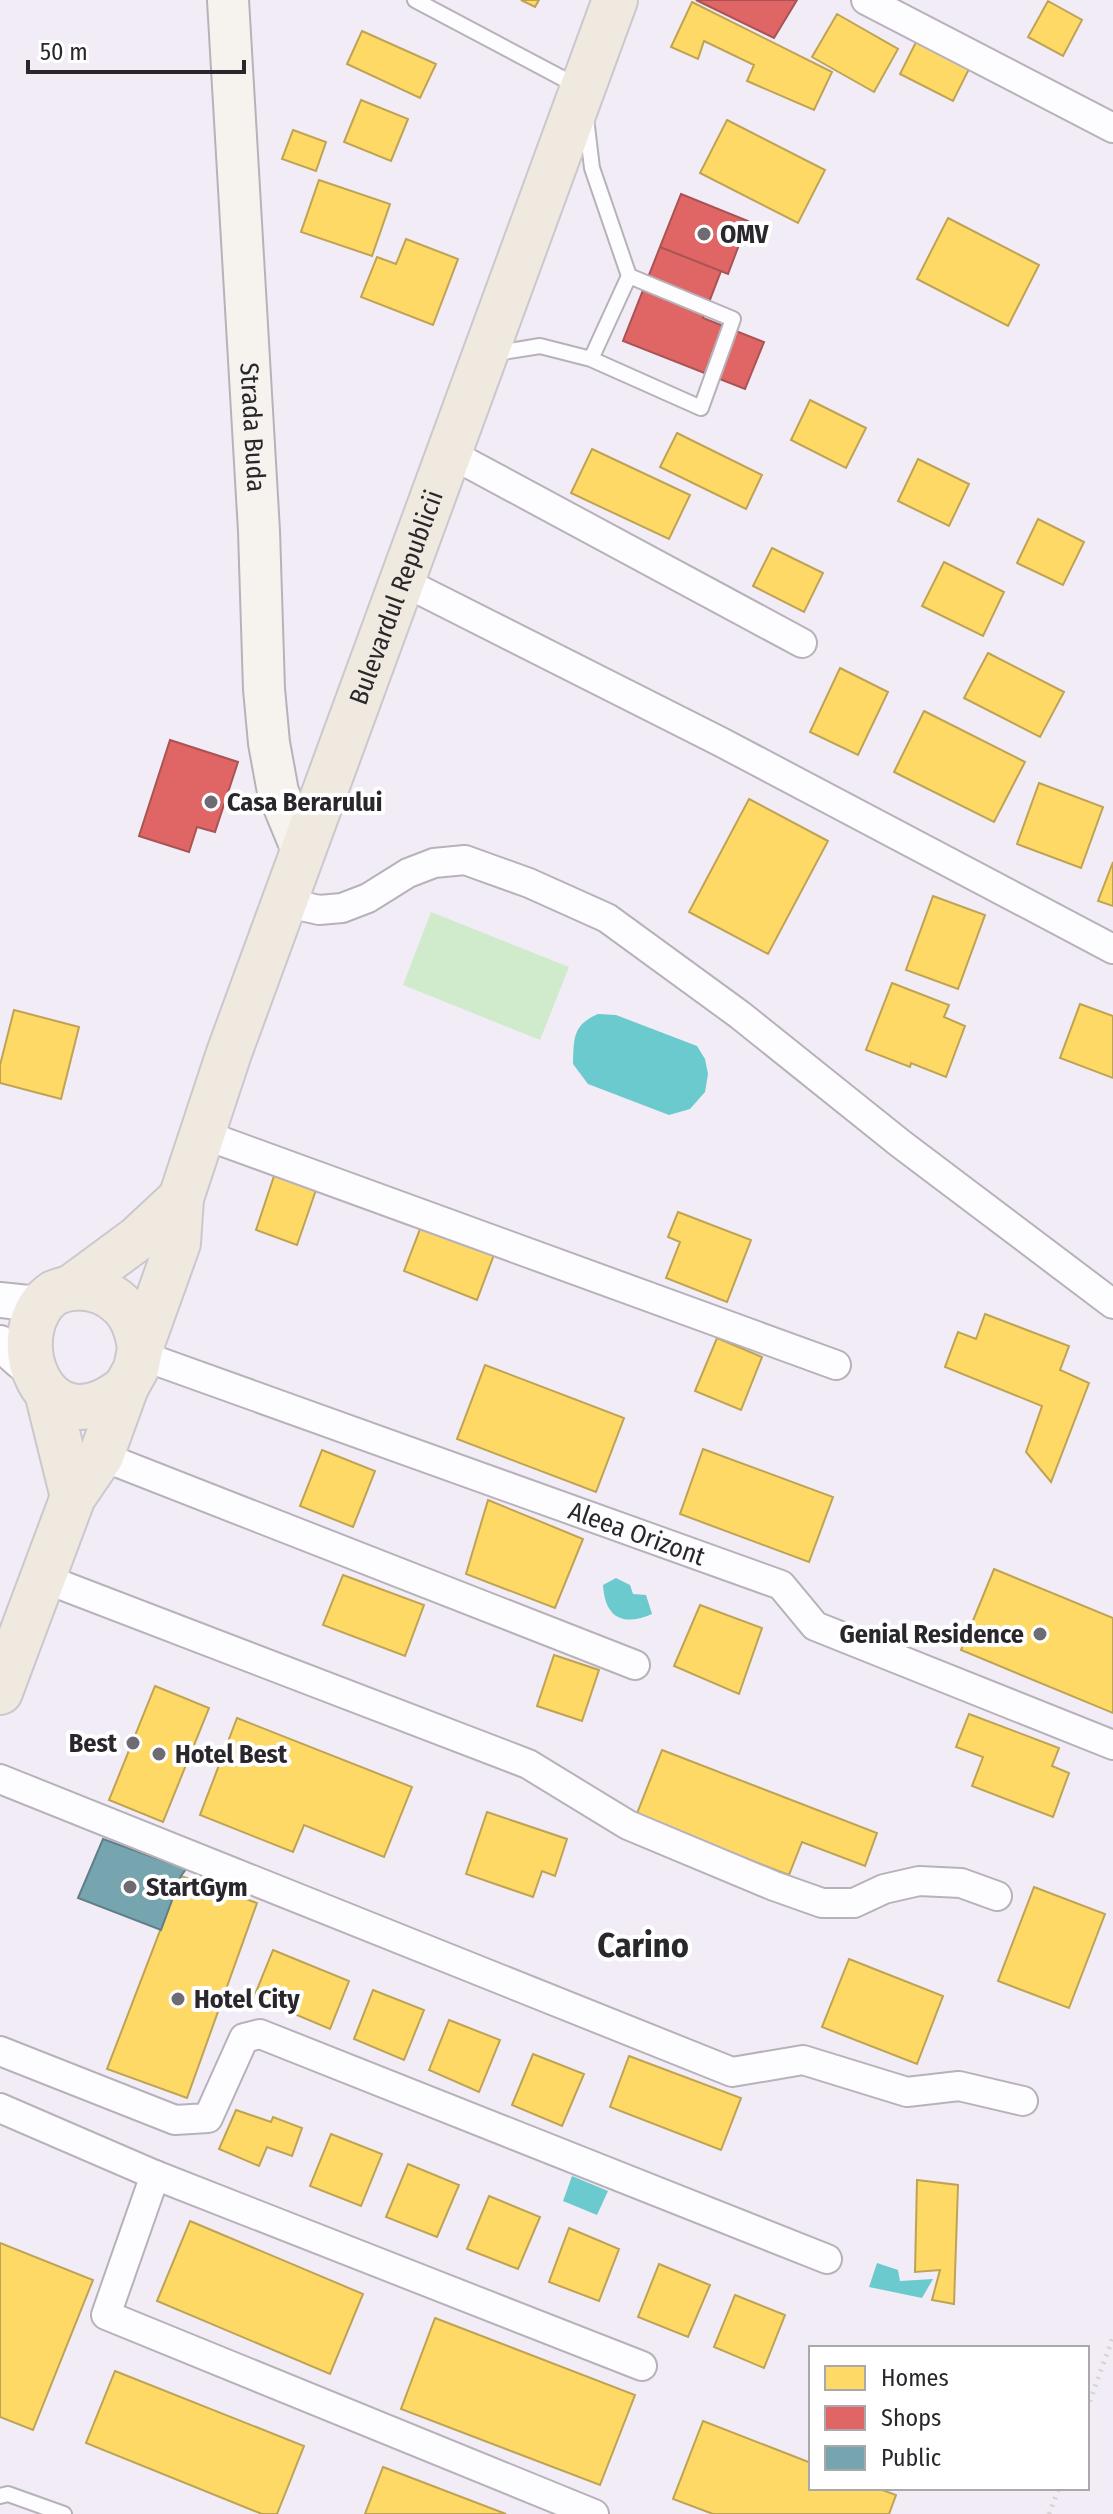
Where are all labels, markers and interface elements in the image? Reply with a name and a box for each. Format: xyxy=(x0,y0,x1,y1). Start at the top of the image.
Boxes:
scale bar xyxy=(28,24,244,74)
text: 50 m xyxy=(40,38,88,66)
place label: OMV xyxy=(720,219,769,250)
marker: OMV xyxy=(695,225,713,243)
street label: Strada Buda xyxy=(233,362,272,493)
street label: Bulevardul Republicii xyxy=(343,486,450,709)
place label: Casa Berarului xyxy=(227,787,382,818)
marker: Casa Berarului xyxy=(202,793,220,811)
street label: Aleea Orizont xyxy=(564,1495,710,1573)
place label: Genial Residence xyxy=(839,1619,1024,1650)
marker: Genial Residence xyxy=(1031,1625,1049,1643)
place label: Best xyxy=(69,1728,118,1759)
marker: Best xyxy=(124,1734,142,1752)
place label: Hotel Best xyxy=(175,1739,288,1770)
marker: Hotel Best xyxy=(150,1745,168,1763)
place label: StartGym xyxy=(146,1872,248,1903)
marker: StartGym xyxy=(121,1878,139,1896)
district label: Carino xyxy=(597,1925,689,1966)
place label: Hotel City xyxy=(194,1984,300,2015)
marker: Hotel City xyxy=(169,1990,187,2008)
legend xyxy=(809,2346,1089,2490)
text: Homes xyxy=(881,2364,949,2392)
text: Shops xyxy=(881,2404,941,2432)
text: Public xyxy=(881,2444,941,2472)

